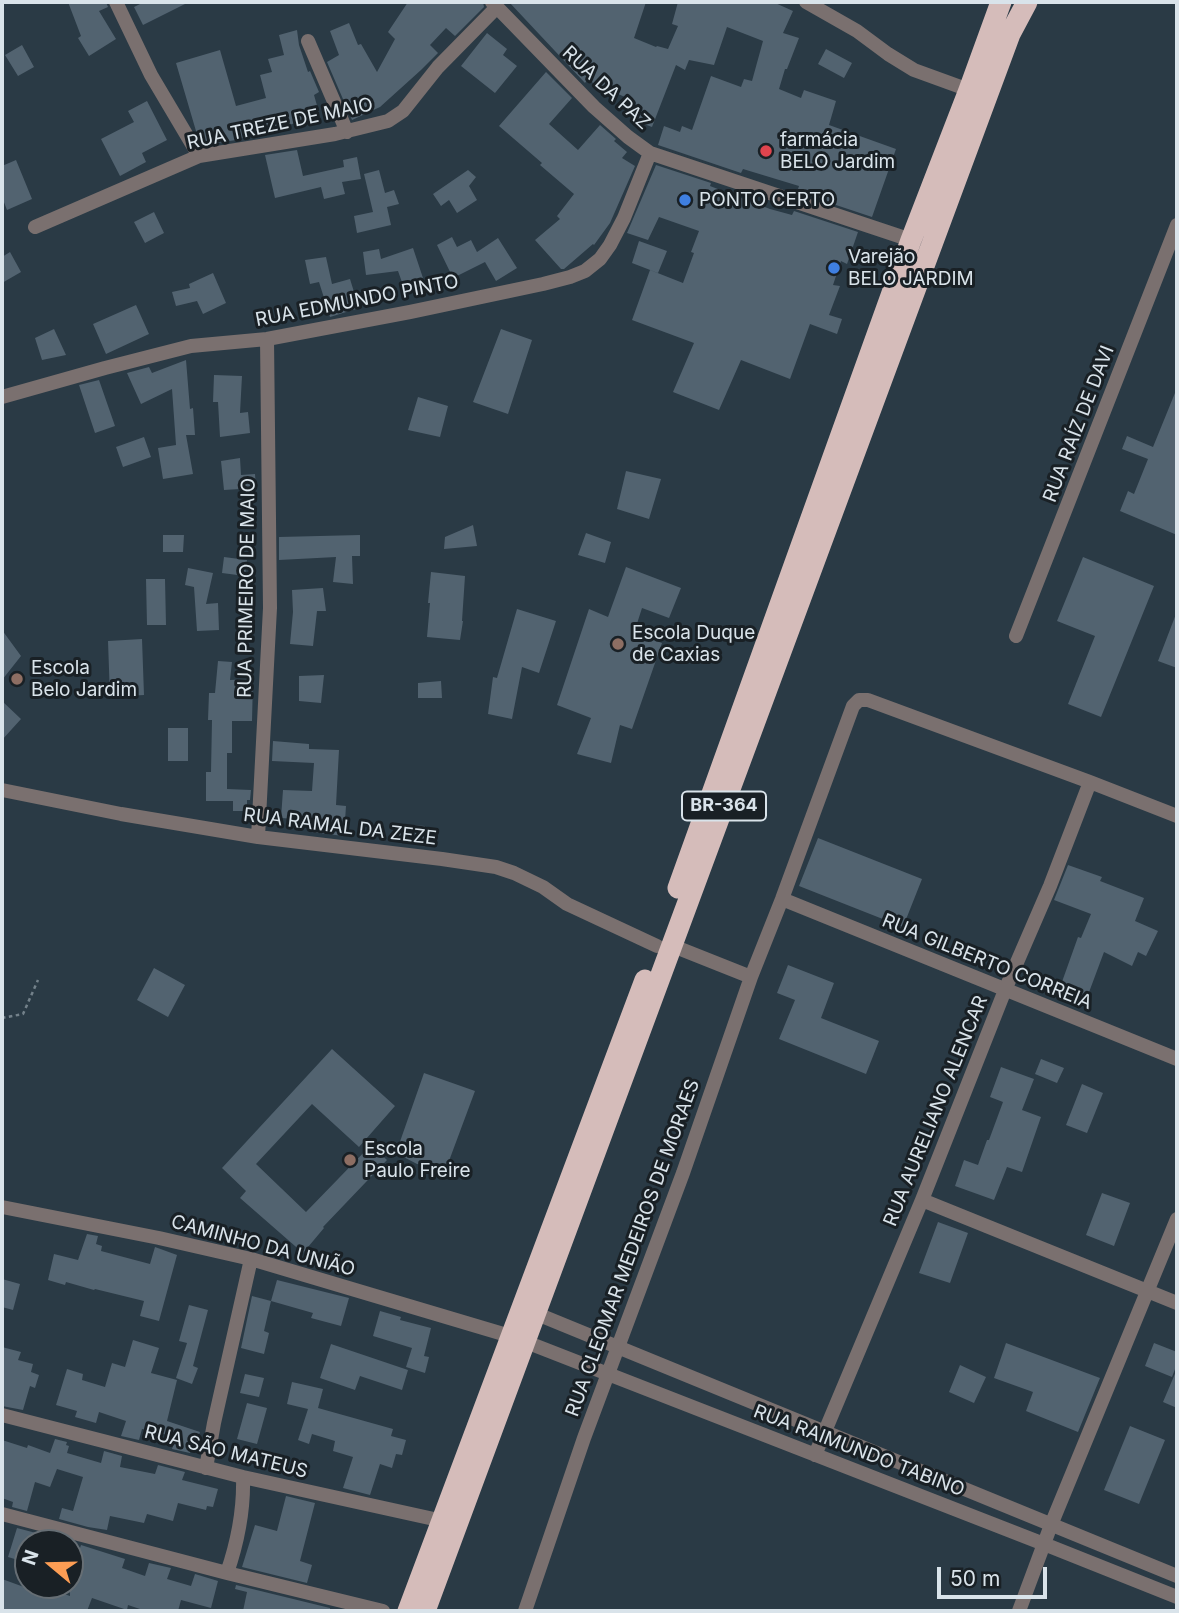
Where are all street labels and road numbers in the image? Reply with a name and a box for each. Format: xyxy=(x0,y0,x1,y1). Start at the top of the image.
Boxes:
street label: RUA DA PAZ xyxy=(557,42,655,134)
street label: RUA TREZE DE MAIO xyxy=(185,93,375,155)
street label: RUA EDMUNDO PINTO xyxy=(253,270,461,332)
street label: RUA RAÍZ DE DAVI xyxy=(1039,343,1119,505)
street label: RUA PRIMEIRO DE MAIO xyxy=(234,478,260,698)
road number: BR-364 xyxy=(682,792,766,820)
street label: RUA RAMAL DA ZEZE xyxy=(242,804,438,850)
street label: RUA GILBERTO CORREIA xyxy=(879,909,1095,1015)
street label: RUA AURELIANO ALENCAR xyxy=(879,992,993,1230)
street label: RUA CLEOMAR MEDEIROS DE MORAES xyxy=(561,1076,705,1420)
street label: CAMINHO DA UNIÃO xyxy=(169,1210,357,1282)
street label: RUA RAIMUNDO TABINO xyxy=(750,1400,968,1502)
street label: RUA SÃO MATEUS xyxy=(142,1421,310,1483)

